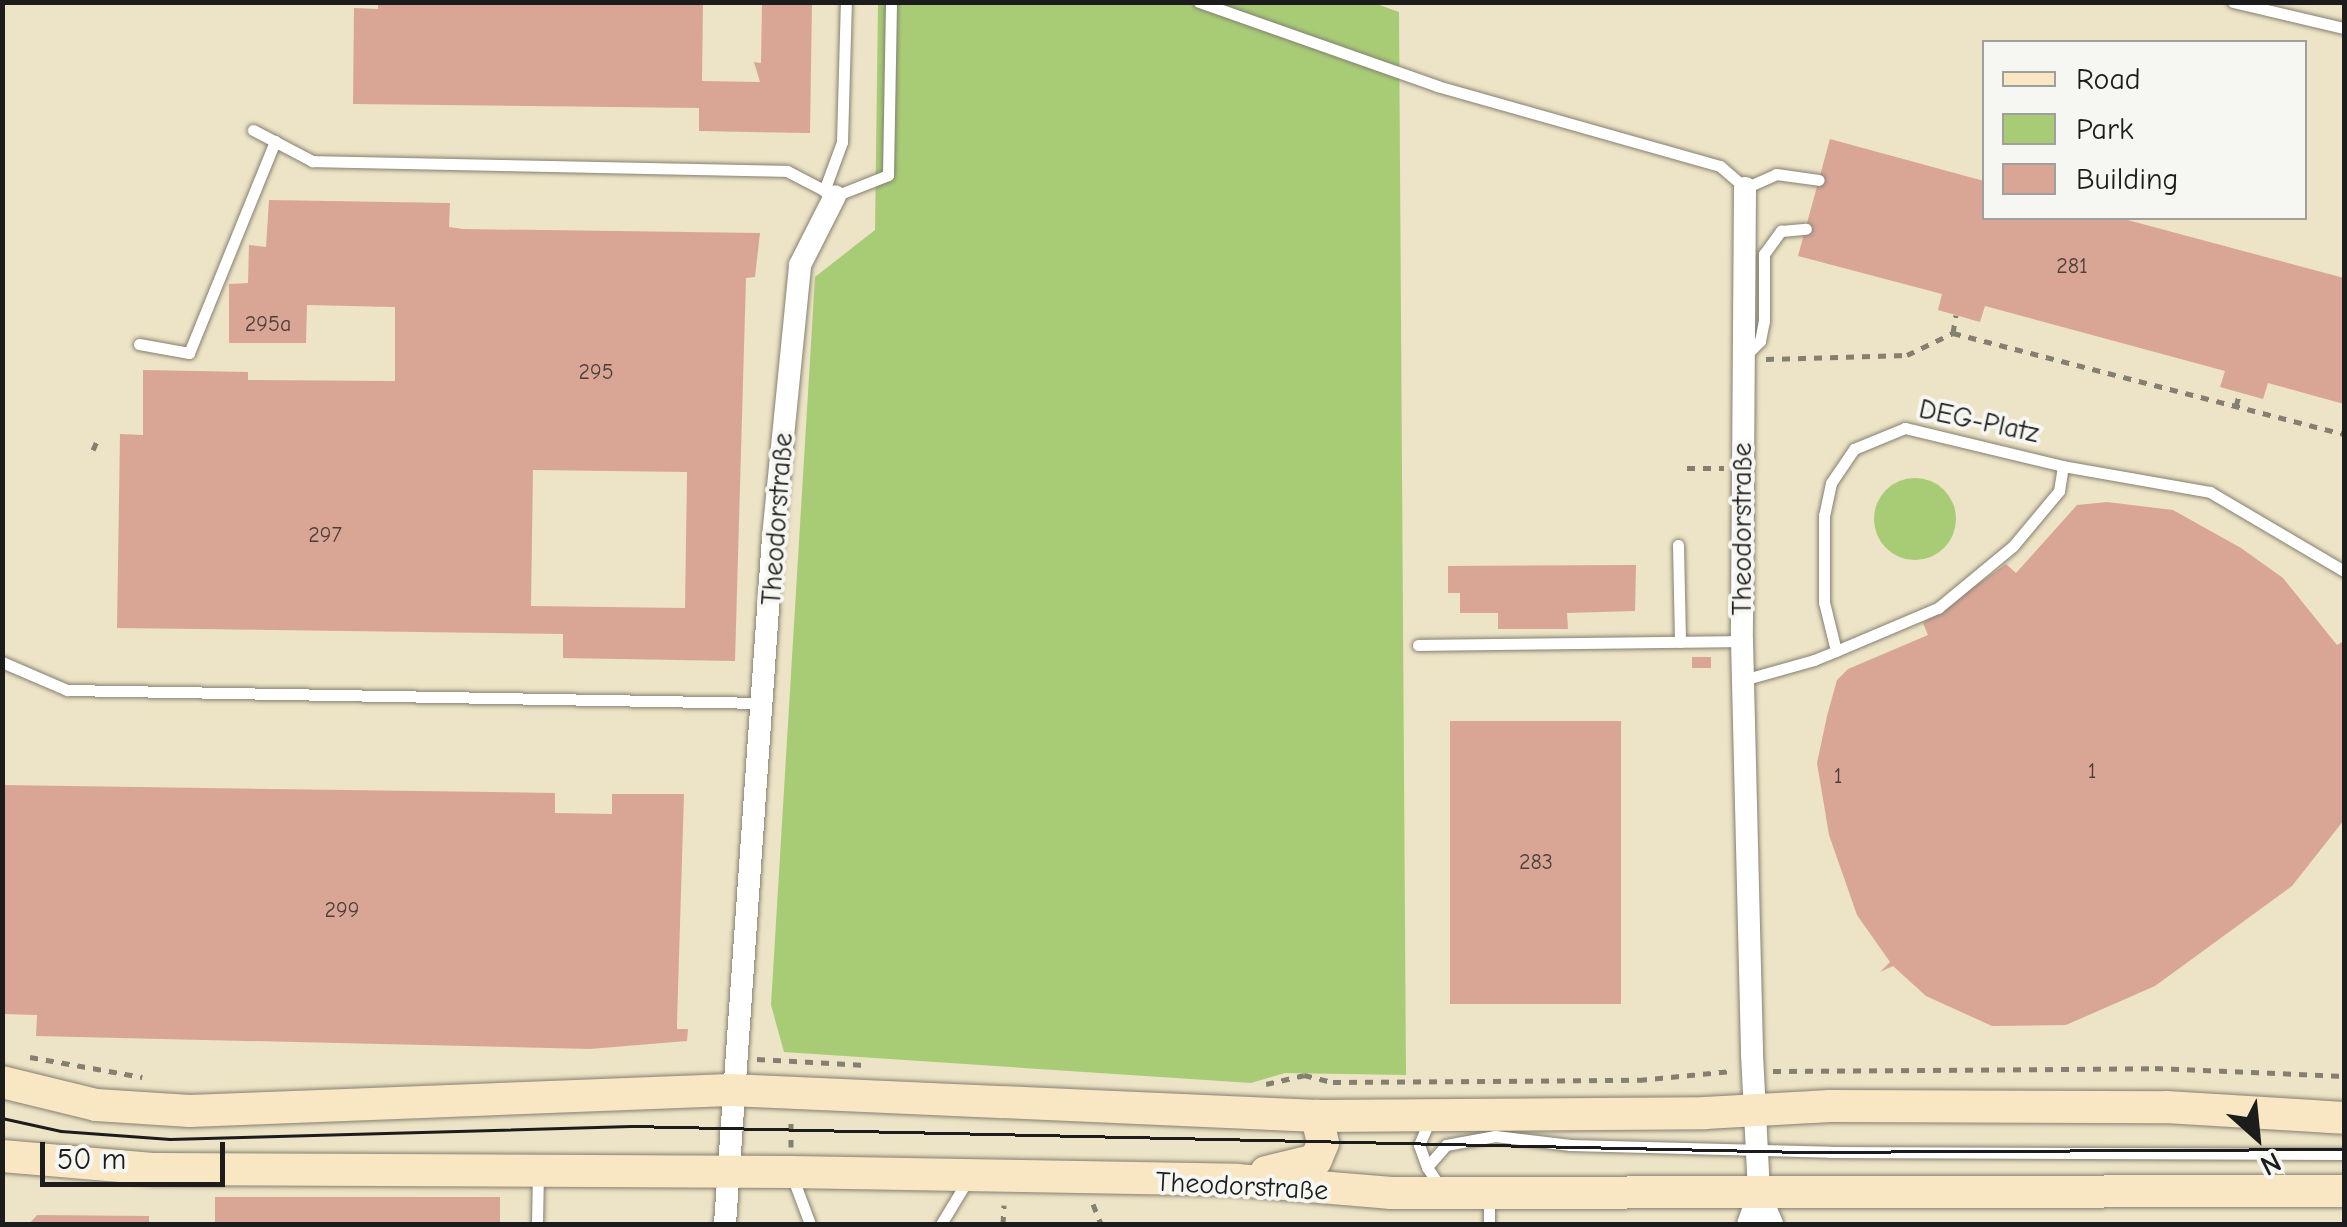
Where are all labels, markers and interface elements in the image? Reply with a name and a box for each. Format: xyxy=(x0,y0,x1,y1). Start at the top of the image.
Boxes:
legend xyxy=(1982,40,2307,220)
text: Road xyxy=(2076,62,2141,97)
text: Park xyxy=(2076,112,2133,147)
text: Building xyxy=(2076,162,2179,197)
house number: 281 xyxy=(2056,254,2088,280)
house number: 295a xyxy=(245,312,291,338)
house number: 295 xyxy=(578,360,614,386)
street label: DEG-Platz xyxy=(1916,392,2042,450)
street label: Theodorstraße xyxy=(754,432,800,606)
street label: Theodorstraße xyxy=(1725,443,1759,615)
house number: 297 xyxy=(308,523,342,549)
house number: 1 xyxy=(2088,759,2096,785)
house number: 1 xyxy=(1834,764,1842,790)
house number: 283 xyxy=(1519,850,1553,876)
house number: 299 xyxy=(325,898,359,924)
north arrow xyxy=(2207,1087,2307,1187)
scale bar xyxy=(45,1122,230,1184)
text: 50 m xyxy=(57,1142,126,1177)
text: N xyxy=(2255,1145,2286,1182)
street label: Theodorstraße xyxy=(1155,1165,1329,1207)

